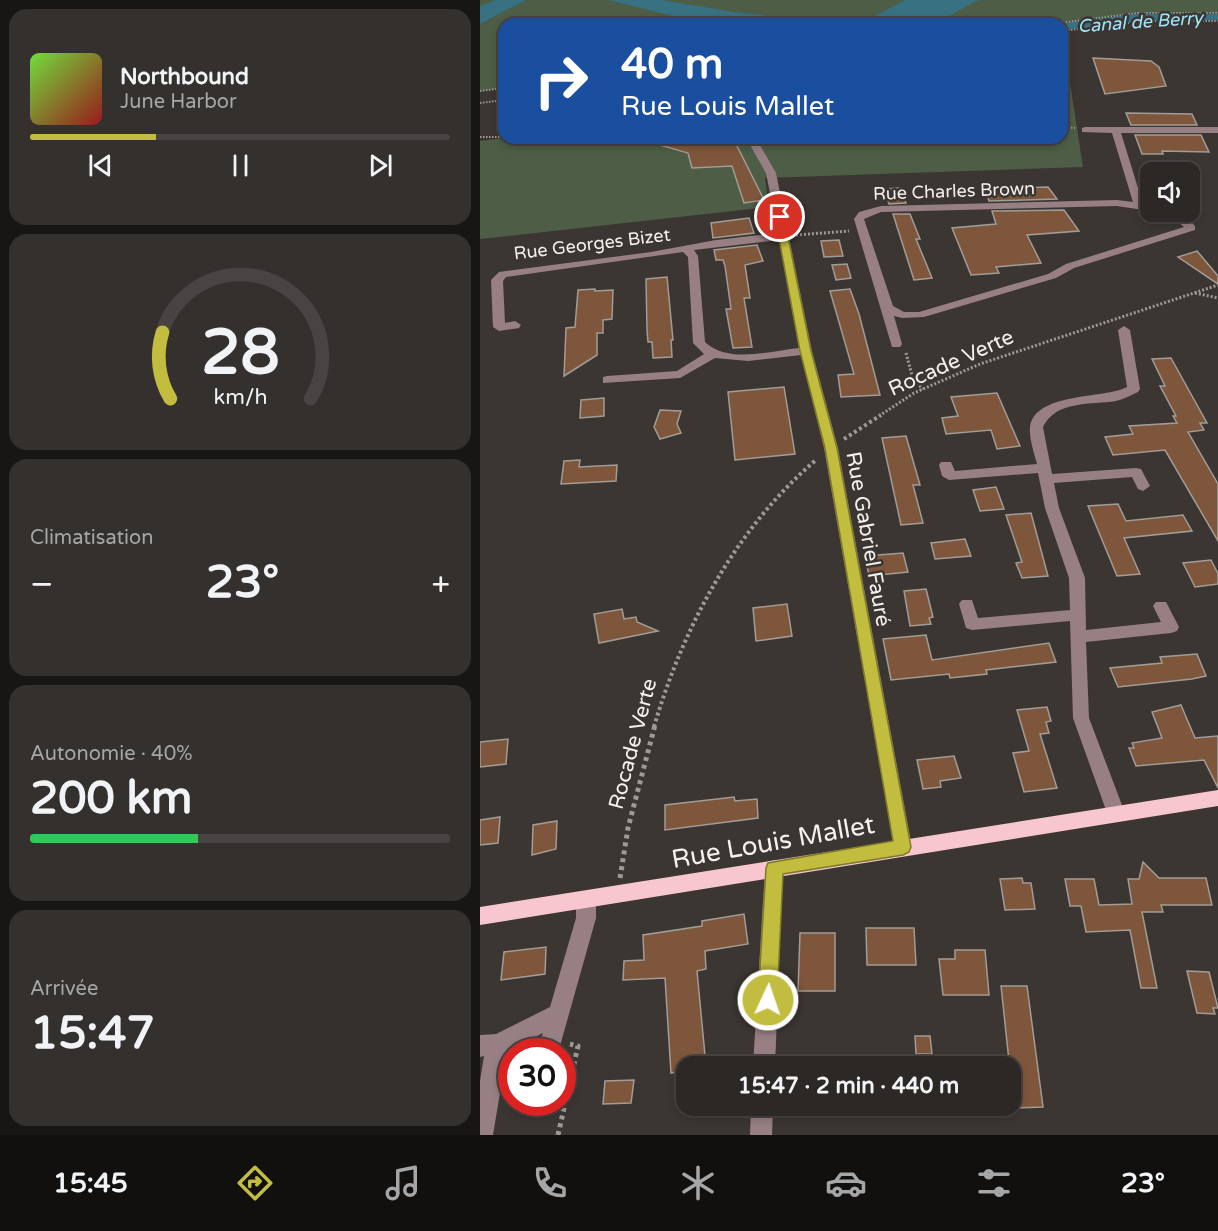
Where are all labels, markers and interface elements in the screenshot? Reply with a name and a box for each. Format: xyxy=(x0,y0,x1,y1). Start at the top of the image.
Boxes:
water label: Canal de Berry xyxy=(1077,7,1205,37)
text: 40 m xyxy=(621,39,723,90)
icon: right xyxy=(522,42,600,120)
text: Northbound xyxy=(120,64,249,90)
text: June Harbor xyxy=(120,90,237,114)
text: Rue Louis Mallet xyxy=(621,90,834,123)
icon: previous xyxy=(84,149,117,182)
icon: pause xyxy=(224,149,257,182)
icon: next xyxy=(364,149,397,182)
map controls xyxy=(1140,162,1200,222)
button: sound xyxy=(1140,162,1200,222)
street label: Rue Charles Brown xyxy=(873,177,1035,205)
pin xyxy=(754,191,805,242)
icon: arrive xyxy=(763,200,796,233)
street label: Rue Georges Bizet xyxy=(512,223,672,265)
text: 28 xyxy=(201,316,279,391)
street label: Rocade Verte xyxy=(885,324,1018,402)
text: km/h xyxy=(213,385,267,411)
street label: Rue Gabriel Fauré xyxy=(840,450,896,629)
text: Climatisation xyxy=(30,526,153,550)
text: 23° xyxy=(206,556,279,610)
text: − xyxy=(30,565,54,604)
text: + xyxy=(431,565,450,604)
street label: Rocade Verte xyxy=(604,676,662,812)
text: Autonomie · 40% xyxy=(30,742,192,766)
text: 200 km xyxy=(30,772,192,826)
street label: Rue Louis Mallet xyxy=(669,809,877,875)
position arrow xyxy=(736,968,800,1032)
text: Arrivée xyxy=(30,977,98,1001)
text: 15:47 xyxy=(30,1007,155,1061)
speed limit sign: 30 xyxy=(498,1038,576,1116)
text: 15:47 · 2 min · 440 m xyxy=(738,1073,959,1099)
icon: directions xyxy=(234,1162,276,1204)
icon: music xyxy=(382,1162,424,1204)
icon: phone xyxy=(529,1162,571,1204)
icon: climate xyxy=(677,1162,719,1204)
icon: car xyxy=(825,1162,867,1204)
icon: filters xyxy=(973,1162,1015,1204)
text: 15:45 xyxy=(53,1167,128,1200)
text: 23° xyxy=(1121,1167,1165,1200)

